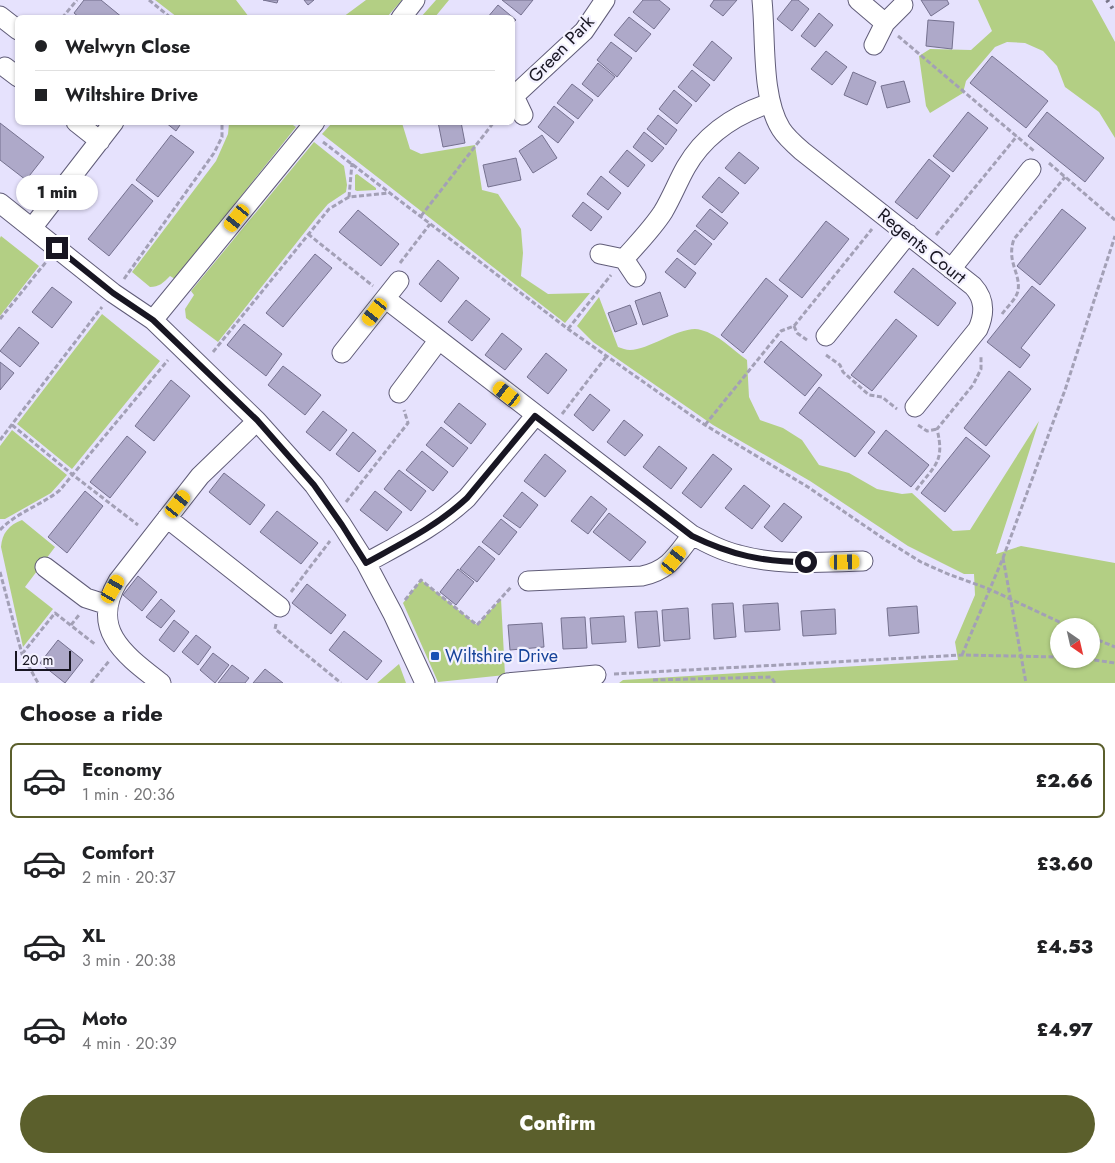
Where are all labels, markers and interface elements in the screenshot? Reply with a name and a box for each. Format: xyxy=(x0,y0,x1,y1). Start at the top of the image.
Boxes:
street label: Green Park xyxy=(522,9,600,89)
text: Welwyn Close xyxy=(65,33,191,60)
text: Wiltshire Drive xyxy=(65,81,198,108)
callout: 1 min xyxy=(16,176,98,210)
text: 1 min xyxy=(37,181,77,204)
car xyxy=(221,202,252,234)
street label: Regents Court xyxy=(872,202,972,290)
route end xyxy=(46,237,68,259)
car xyxy=(359,296,390,328)
car xyxy=(490,379,523,409)
car xyxy=(162,488,193,520)
car xyxy=(658,544,689,576)
route start xyxy=(795,551,817,573)
car xyxy=(829,554,860,570)
car xyxy=(99,572,126,606)
north arrow xyxy=(1050,618,1100,668)
map controls xyxy=(1050,618,1100,668)
place label: Wiltshire Drive xyxy=(445,643,558,669)
scale bar xyxy=(15,648,71,671)
text: 20 m xyxy=(22,650,54,670)
marker: Wiltshire Drive xyxy=(429,650,441,662)
text: Choose a ride xyxy=(20,697,163,729)
text: Economy xyxy=(82,756,162,783)
icon: car xyxy=(22,758,67,803)
text: £2.66 xyxy=(1036,767,1093,794)
text: 1 min · 20:36 xyxy=(82,783,175,806)
text: Comfort xyxy=(82,839,154,866)
icon: car xyxy=(22,841,67,886)
text: £3.60 xyxy=(1037,850,1093,877)
text: 2 min · 20:37 xyxy=(82,866,176,889)
text: XL xyxy=(82,922,105,949)
icon: car xyxy=(22,924,67,969)
text: £4.53 xyxy=(1036,933,1093,960)
text: 3 min · 20:38 xyxy=(82,949,176,972)
text: Moto xyxy=(82,1005,127,1032)
icon: car xyxy=(22,1007,67,1052)
text: £4.97 xyxy=(1036,1016,1093,1043)
text: 4 min · 20:39 xyxy=(82,1032,177,1055)
button: Confirm xyxy=(20,1095,1095,1153)

